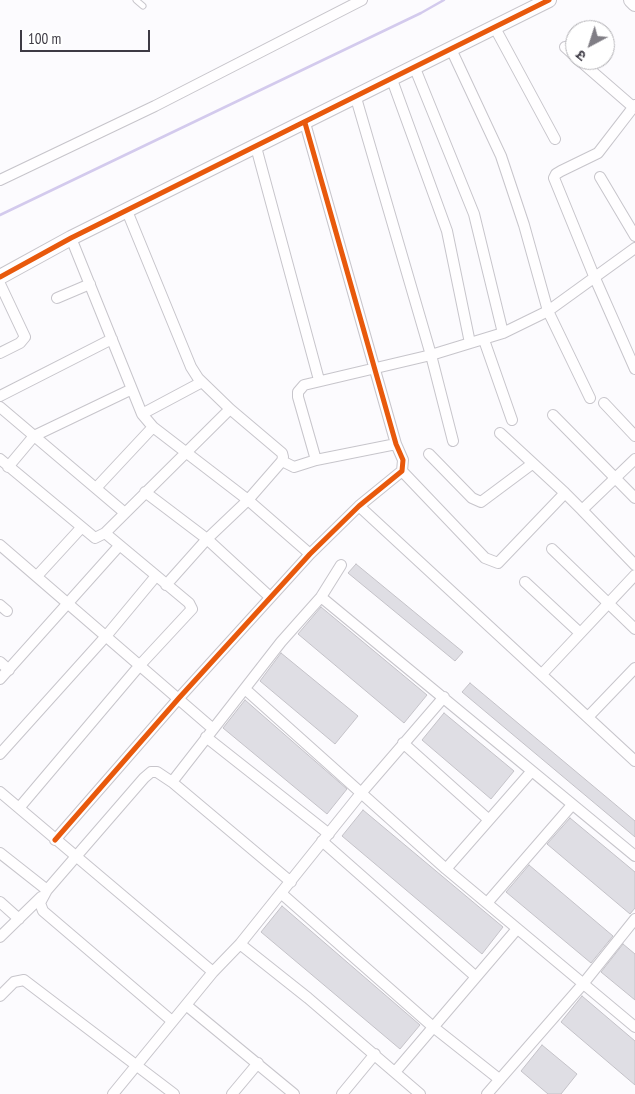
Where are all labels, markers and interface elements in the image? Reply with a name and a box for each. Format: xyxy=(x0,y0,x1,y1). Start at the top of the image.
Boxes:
scale bar xyxy=(22,20,152,52)
north arrow xyxy=(565,20,615,70)
text: 100 m xyxy=(28,29,61,48)
text: उ xyxy=(572,46,590,65)

